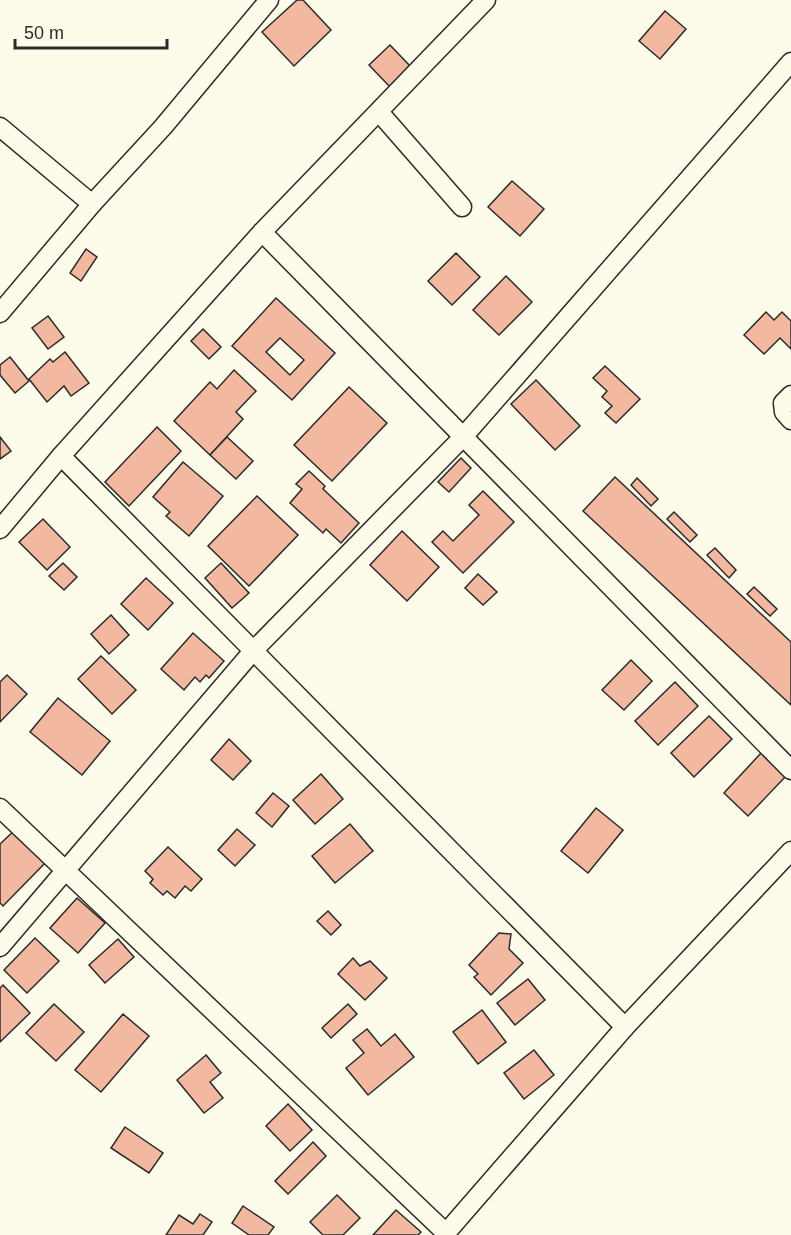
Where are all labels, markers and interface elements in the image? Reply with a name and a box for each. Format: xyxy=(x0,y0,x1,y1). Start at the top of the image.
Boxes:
scale bar xyxy=(15,12,166,50)
text: 50 m xyxy=(24,23,64,43)

